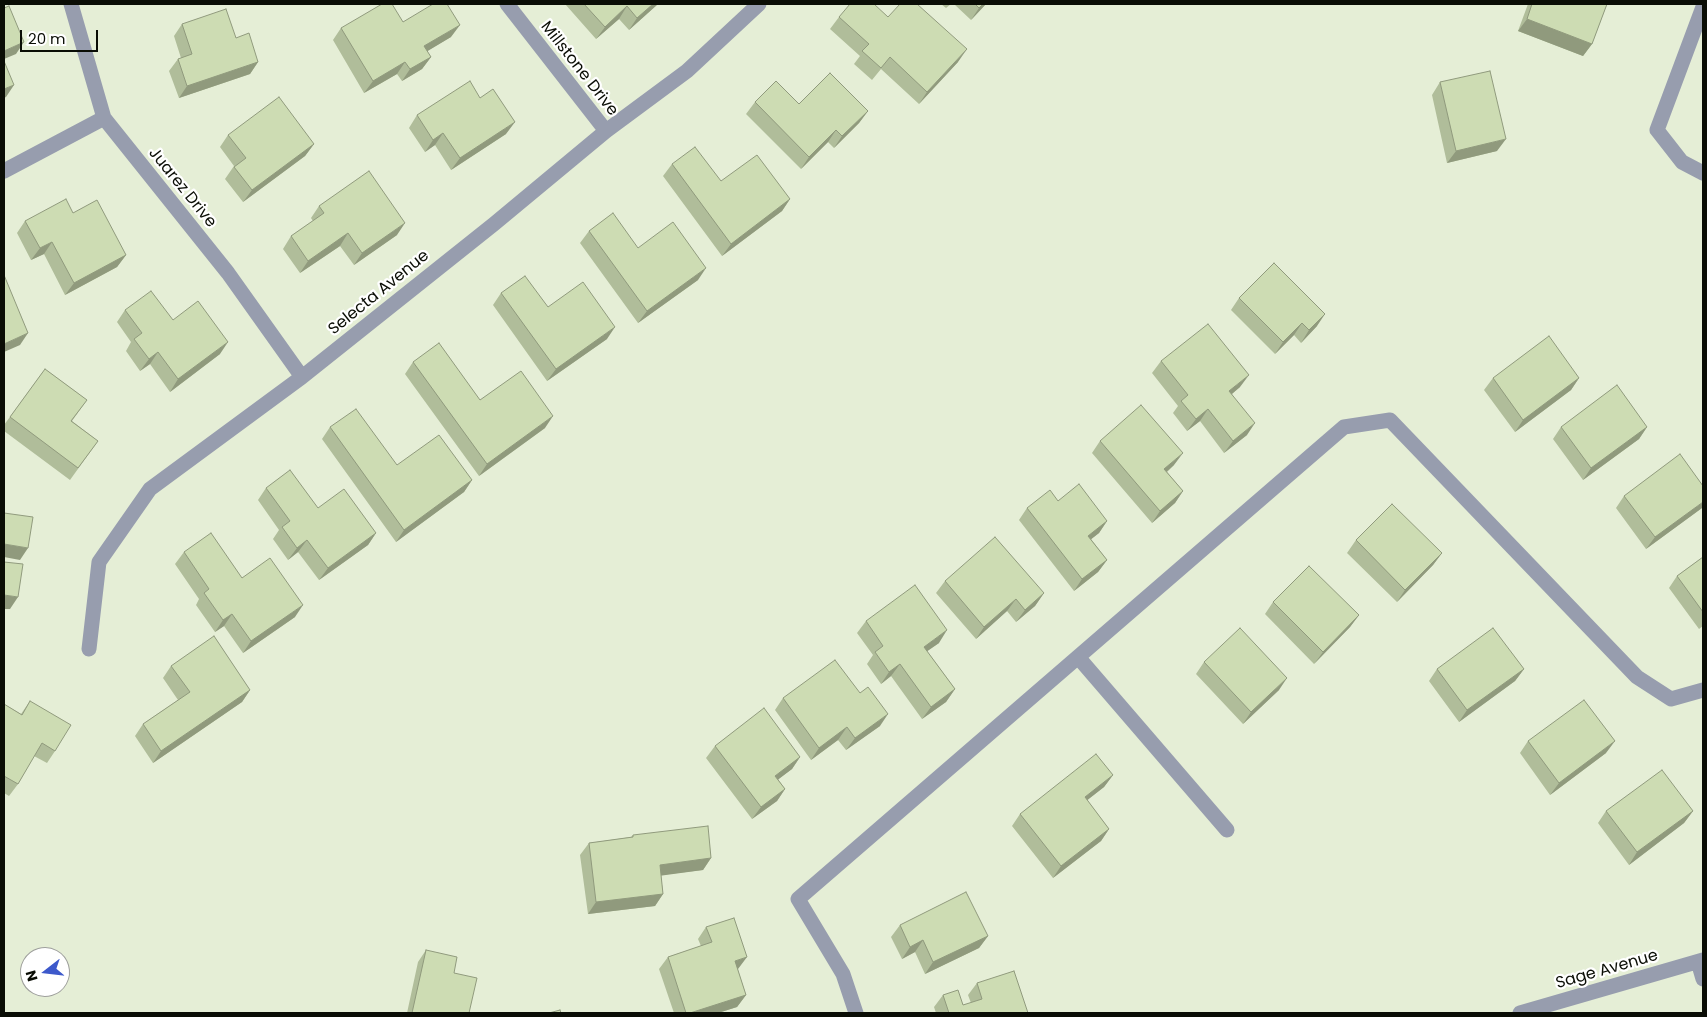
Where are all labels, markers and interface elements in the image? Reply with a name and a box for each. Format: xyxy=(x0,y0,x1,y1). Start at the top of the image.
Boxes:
street label: Millstone Drive xyxy=(536,18,622,120)
scale bar xyxy=(22,20,100,52)
text: 20 m xyxy=(28,28,66,49)
street label: Juarez Drive xyxy=(144,144,220,232)
street label: Selecta Avenue xyxy=(325,247,433,339)
street label: Sage Avenue xyxy=(1554,946,1660,994)
north arrow xyxy=(20,947,70,997)
text: N xyxy=(20,968,43,984)

